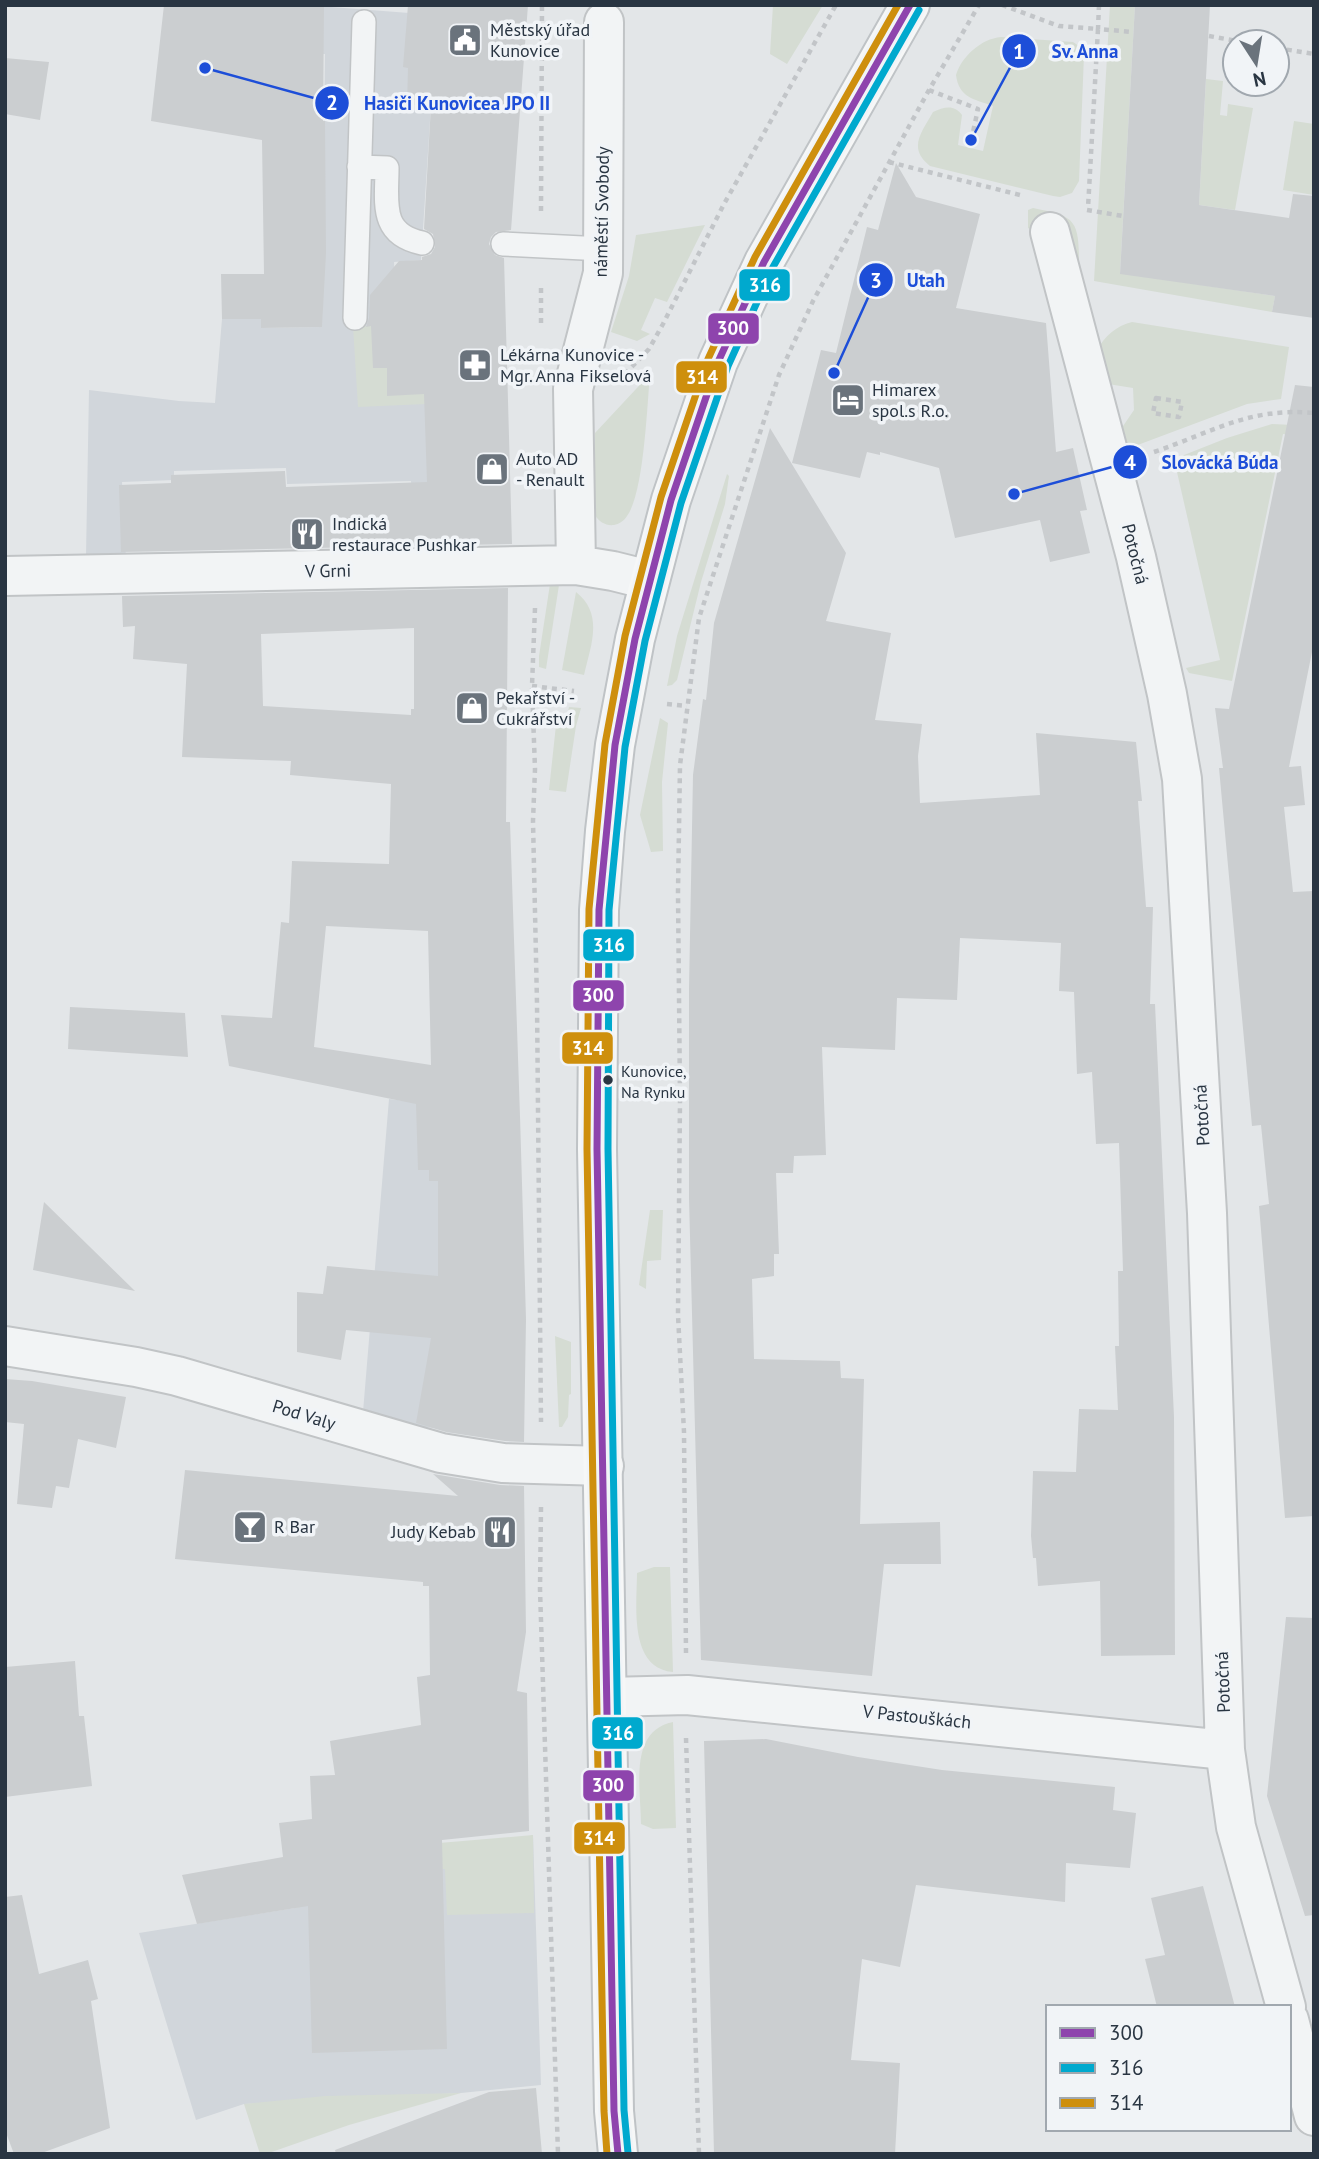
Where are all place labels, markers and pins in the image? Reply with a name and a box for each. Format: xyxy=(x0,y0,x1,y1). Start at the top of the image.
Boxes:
place label: Městský úřad Kunovice xyxy=(490,18,590,62)
public building icon: Městský úřad Kunovice xyxy=(446,21,484,59)
callout: Sv. Anna xyxy=(1001,31,1133,71)
callout: Hasiči Kunovicea JPO II xyxy=(315,83,564,123)
callout: Utah xyxy=(858,260,959,300)
place label: Lékárna Kunovice - Mgr. Anna Fikselová xyxy=(500,343,651,387)
pharmacy icon: Lékárna Kunovice - Mgr. Anna Fikselová xyxy=(456,346,494,384)
place label: Himarex spol.s R.o. xyxy=(872,378,948,422)
hotel icon: Himarex spol.s R.o. xyxy=(829,381,867,419)
callout: Slovácká Búda xyxy=(1112,442,1292,482)
place label: Auto AD - Renault xyxy=(516,447,585,491)
shop icon: Auto AD - Renault xyxy=(473,450,511,488)
place label: Indická restaurace Pushkar xyxy=(332,512,477,556)
restaurant icon: Indická restaurace Pushkar xyxy=(288,515,326,553)
place label: Pekařství - Cukrářství xyxy=(496,686,575,730)
shop icon: Pekařství - Cukrářství xyxy=(453,689,491,727)
place label: Kunovice, Na Rynku xyxy=(621,1061,687,1102)
marker: Kunovice, Na Rynku xyxy=(601,1073,615,1087)
bar icon: R Bar xyxy=(231,1508,269,1546)
restaurant icon: Judy Kebab xyxy=(481,1513,519,1551)
place label: R Bar xyxy=(274,1515,315,1538)
place label: Judy Kebab xyxy=(390,1520,476,1543)

